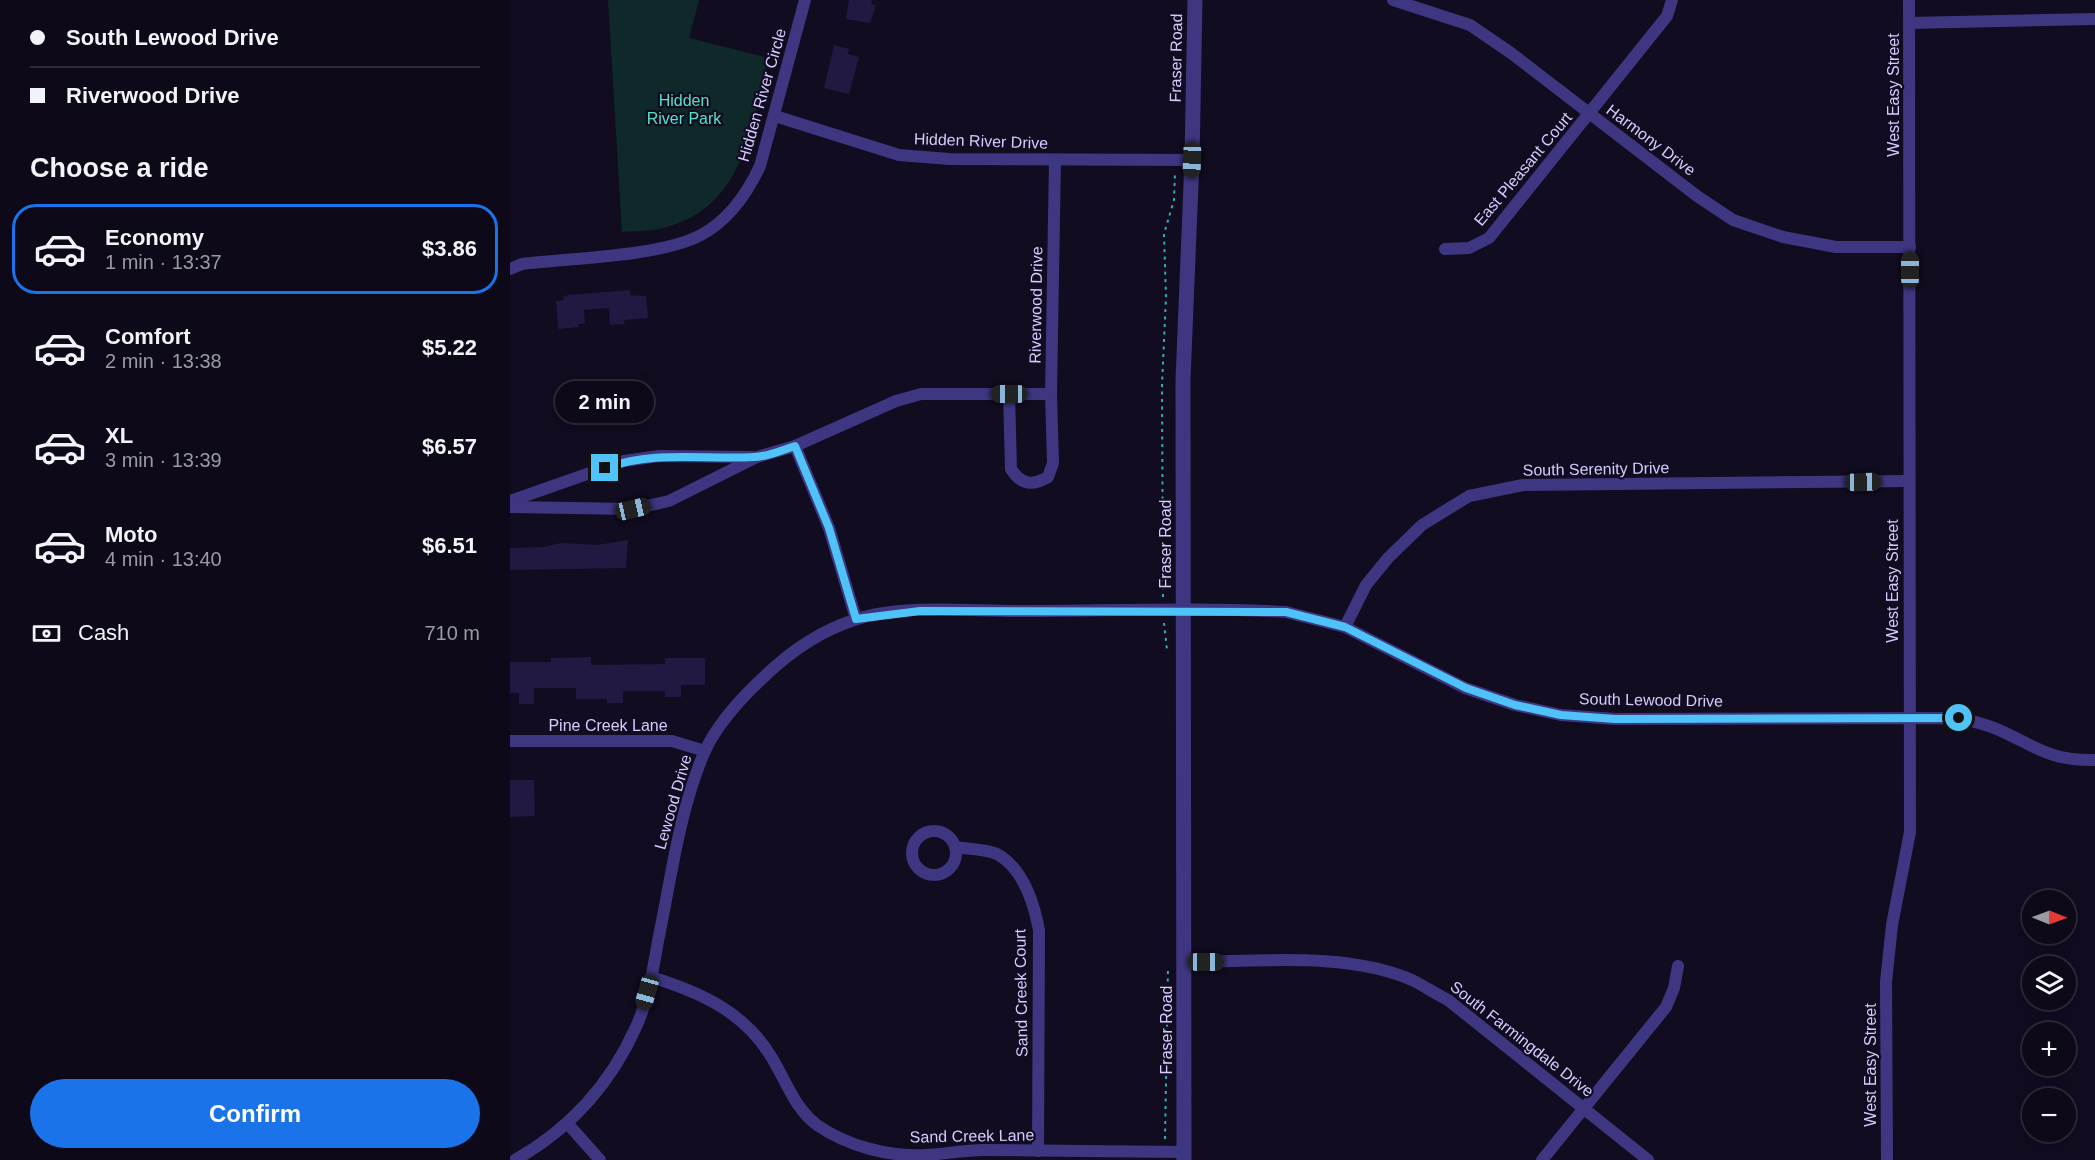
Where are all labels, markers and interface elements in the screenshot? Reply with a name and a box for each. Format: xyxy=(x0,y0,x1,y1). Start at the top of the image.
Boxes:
street label: Fraser Road xyxy=(1167,13,1185,103)
text: South Lewood Drive xyxy=(66,25,279,50)
street label: Hidden River Circle xyxy=(735,26,789,164)
street label: West Easy Street xyxy=(1885,33,1902,157)
text: Riverwood Drive xyxy=(66,83,240,108)
park label: Hidden River Park xyxy=(647,92,722,127)
street label: Harmony Drive xyxy=(1603,101,1699,179)
street label: East Pleasant Court xyxy=(1471,109,1576,229)
street label: Hidden River Drive xyxy=(914,130,1048,152)
car xyxy=(1182,142,1202,178)
text: Choose a ride xyxy=(30,153,209,183)
icon: car xyxy=(33,222,87,276)
text: Economy xyxy=(105,225,204,250)
text: $3.86 xyxy=(422,236,477,261)
street label: Riverwood Drive xyxy=(1026,246,1046,364)
text: 1 min · 13:37 xyxy=(105,251,222,273)
car xyxy=(1901,252,1919,288)
icon: car xyxy=(33,321,87,375)
text: Comfort xyxy=(105,324,191,349)
text: $5.22 xyxy=(422,335,477,360)
text: 2 min · 13:38 xyxy=(105,350,222,372)
callout: 2 min xyxy=(556,381,654,423)
car xyxy=(991,385,1027,403)
text: 2 min xyxy=(578,391,631,413)
icon: car xyxy=(33,420,87,474)
text: XL xyxy=(105,423,133,448)
text: $6.57 xyxy=(422,434,477,459)
text: 3 min · 13:39 xyxy=(105,449,222,471)
route end xyxy=(591,454,618,481)
street label: South Serenity Drive xyxy=(1522,459,1670,479)
car xyxy=(1845,473,1881,491)
car xyxy=(613,496,653,522)
street label: Fraser Road xyxy=(1157,500,1174,588)
icon: car xyxy=(33,519,87,573)
street label: West Easy Street xyxy=(1884,519,1901,643)
text: Moto xyxy=(105,522,158,547)
text: $6.51 xyxy=(422,533,477,558)
text: 4 min · 13:40 xyxy=(105,548,222,570)
icon: cash xyxy=(30,617,63,650)
text: Cash xyxy=(78,620,129,645)
text: 710 m xyxy=(424,622,480,644)
street label: South Lewood Drive xyxy=(1579,690,1723,710)
route start xyxy=(1945,704,1972,731)
street label: Pine Creek Lane xyxy=(548,717,668,734)
street label: Lewood Drive xyxy=(651,753,695,851)
north arrow xyxy=(2022,890,2076,944)
map controls xyxy=(2022,890,2076,1142)
street label: Sand Creek Court xyxy=(1011,928,1031,1057)
car xyxy=(1188,953,1224,971)
button: layers xyxy=(2022,956,2076,1010)
car xyxy=(633,972,661,1012)
street label: South Farmingdale Drive xyxy=(1447,978,1597,1100)
street label: Fraser Road xyxy=(1158,986,1175,1074)
street label: West Easy Street xyxy=(1862,1003,1879,1127)
button: + xyxy=(2022,1022,2076,1076)
button: Confirm xyxy=(30,1079,480,1148)
button: − xyxy=(2022,1088,2076,1142)
street label: Sand Creek Lane xyxy=(910,1126,1035,1146)

